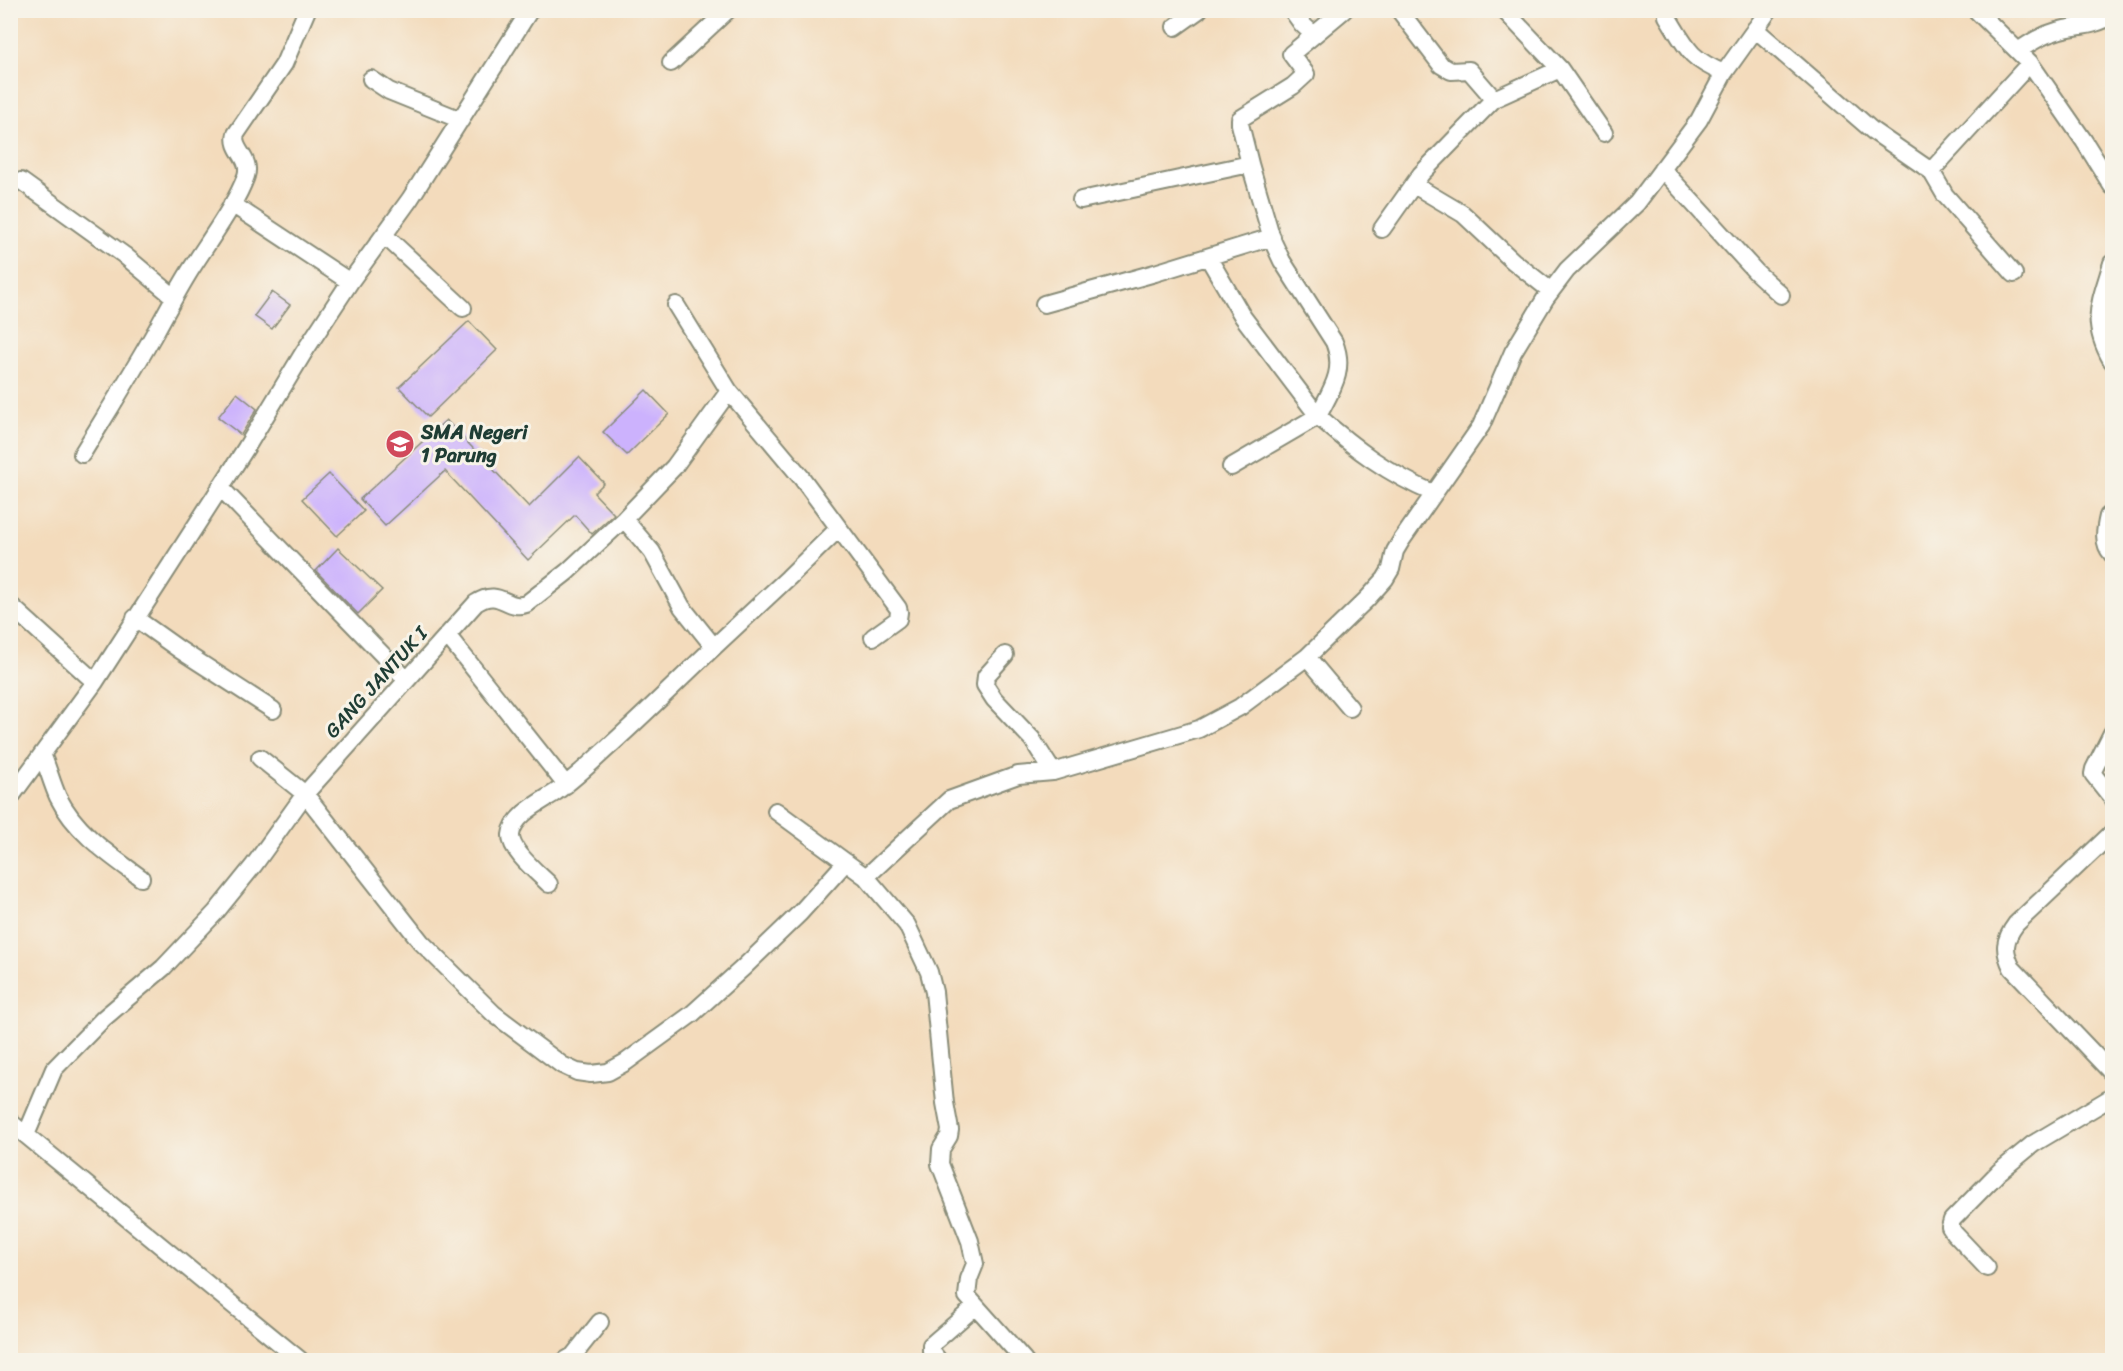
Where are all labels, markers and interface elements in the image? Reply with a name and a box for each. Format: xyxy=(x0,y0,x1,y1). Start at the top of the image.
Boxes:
place label: SMA Negeri 1 Parung xyxy=(420,415,529,473)
school or university icon: SMA Negeri 1 Parung xyxy=(384,428,416,460)
street label: GANG JANTUK I xyxy=(316,617,437,747)

